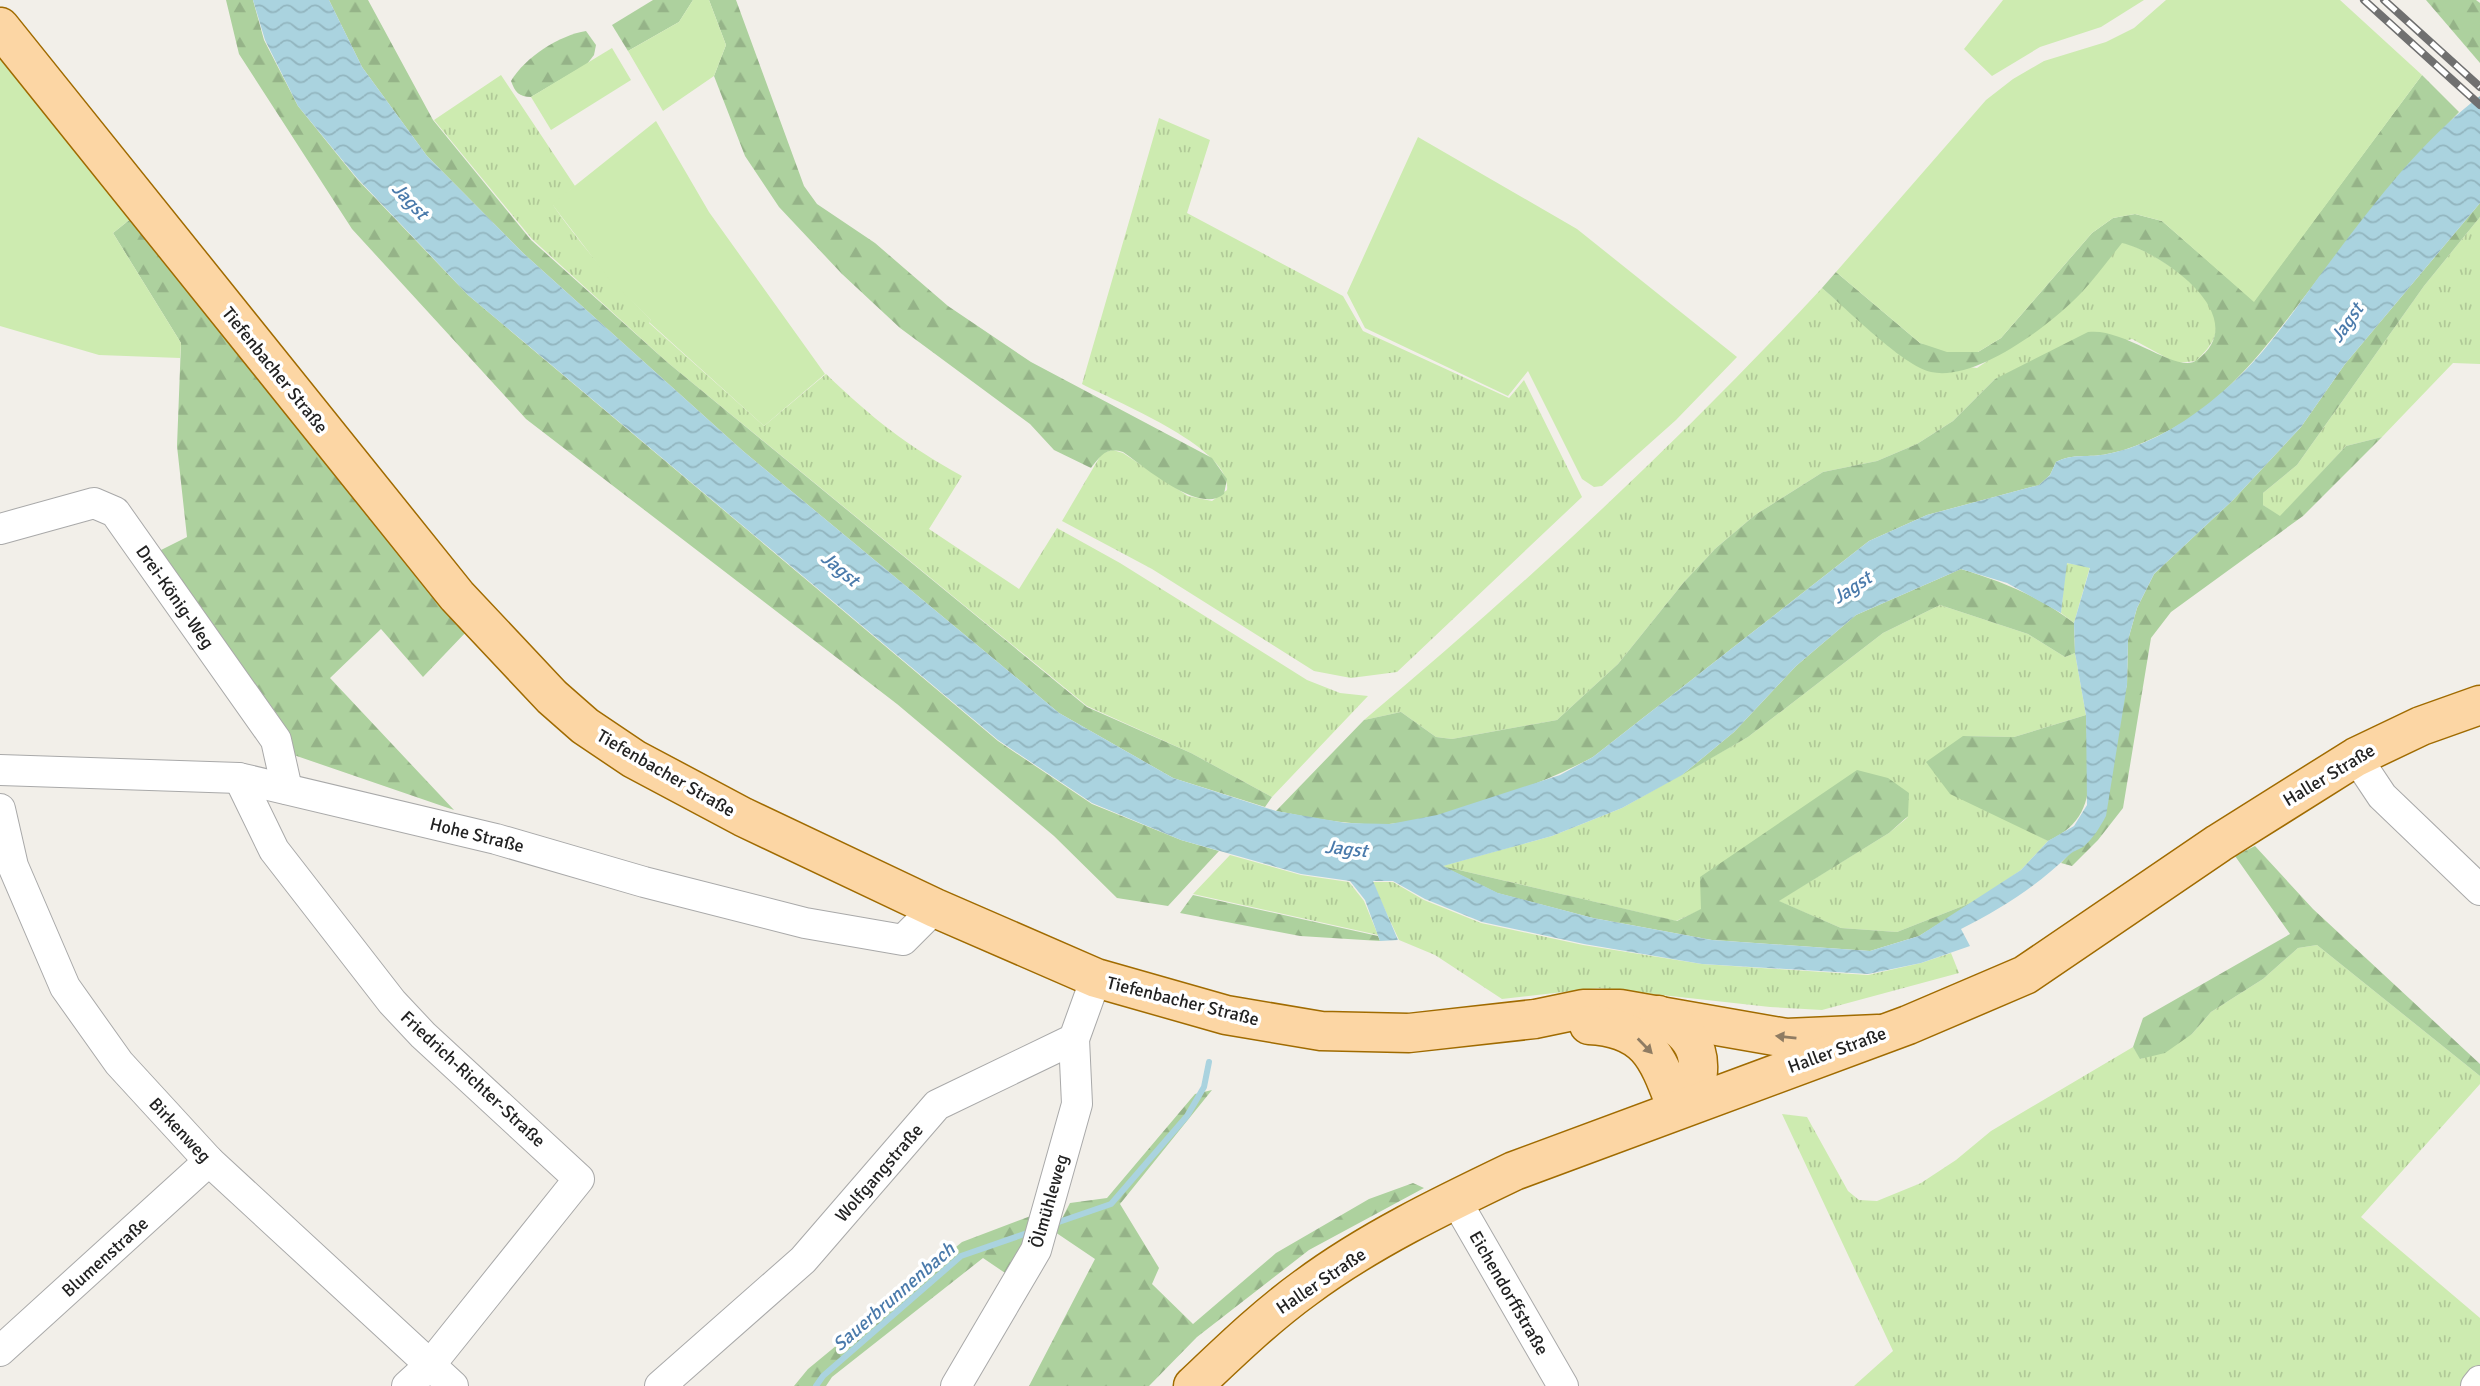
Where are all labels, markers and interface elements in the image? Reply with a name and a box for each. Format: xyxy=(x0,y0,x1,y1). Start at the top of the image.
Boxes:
water label: Jagst xyxy=(387,177,435,226)
water label: Jagst xyxy=(2325,297,2370,347)
street label: Tiefenbacher Straße xyxy=(217,302,333,438)
street label: Drei-König-Weg xyxy=(131,541,219,653)
water label: Jagst xyxy=(816,546,866,593)
water label: Jagst xyxy=(1828,565,1878,610)
street label: Tiefenbacher Straße xyxy=(593,724,739,822)
street label: Haller Straße xyxy=(2279,739,2379,811)
street label: Hohe Straße xyxy=(428,813,526,857)
water label: Jagst xyxy=(1324,835,1371,863)
street label: Tiefenbacher Straße xyxy=(1105,971,1261,1031)
street label: Friedrich-Richter-Straße xyxy=(396,1006,550,1152)
street label: Haller Straße xyxy=(1785,1022,1889,1078)
one-way arrow xyxy=(1775,1031,1797,1042)
one-way arrow xyxy=(1636,1037,1652,1054)
street label: Birkenweg xyxy=(144,1093,216,1167)
street label: Wolfgangstraße xyxy=(830,1119,928,1227)
street label: Ölmühleweg xyxy=(1025,1152,1073,1250)
street label: Blumenstraße xyxy=(57,1212,153,1302)
street label: Eichendorffstraße xyxy=(1465,1227,1553,1359)
water label: Sauerbrunnenbach xyxy=(828,1237,960,1357)
street label: Haller Straße xyxy=(1272,1243,1370,1319)

